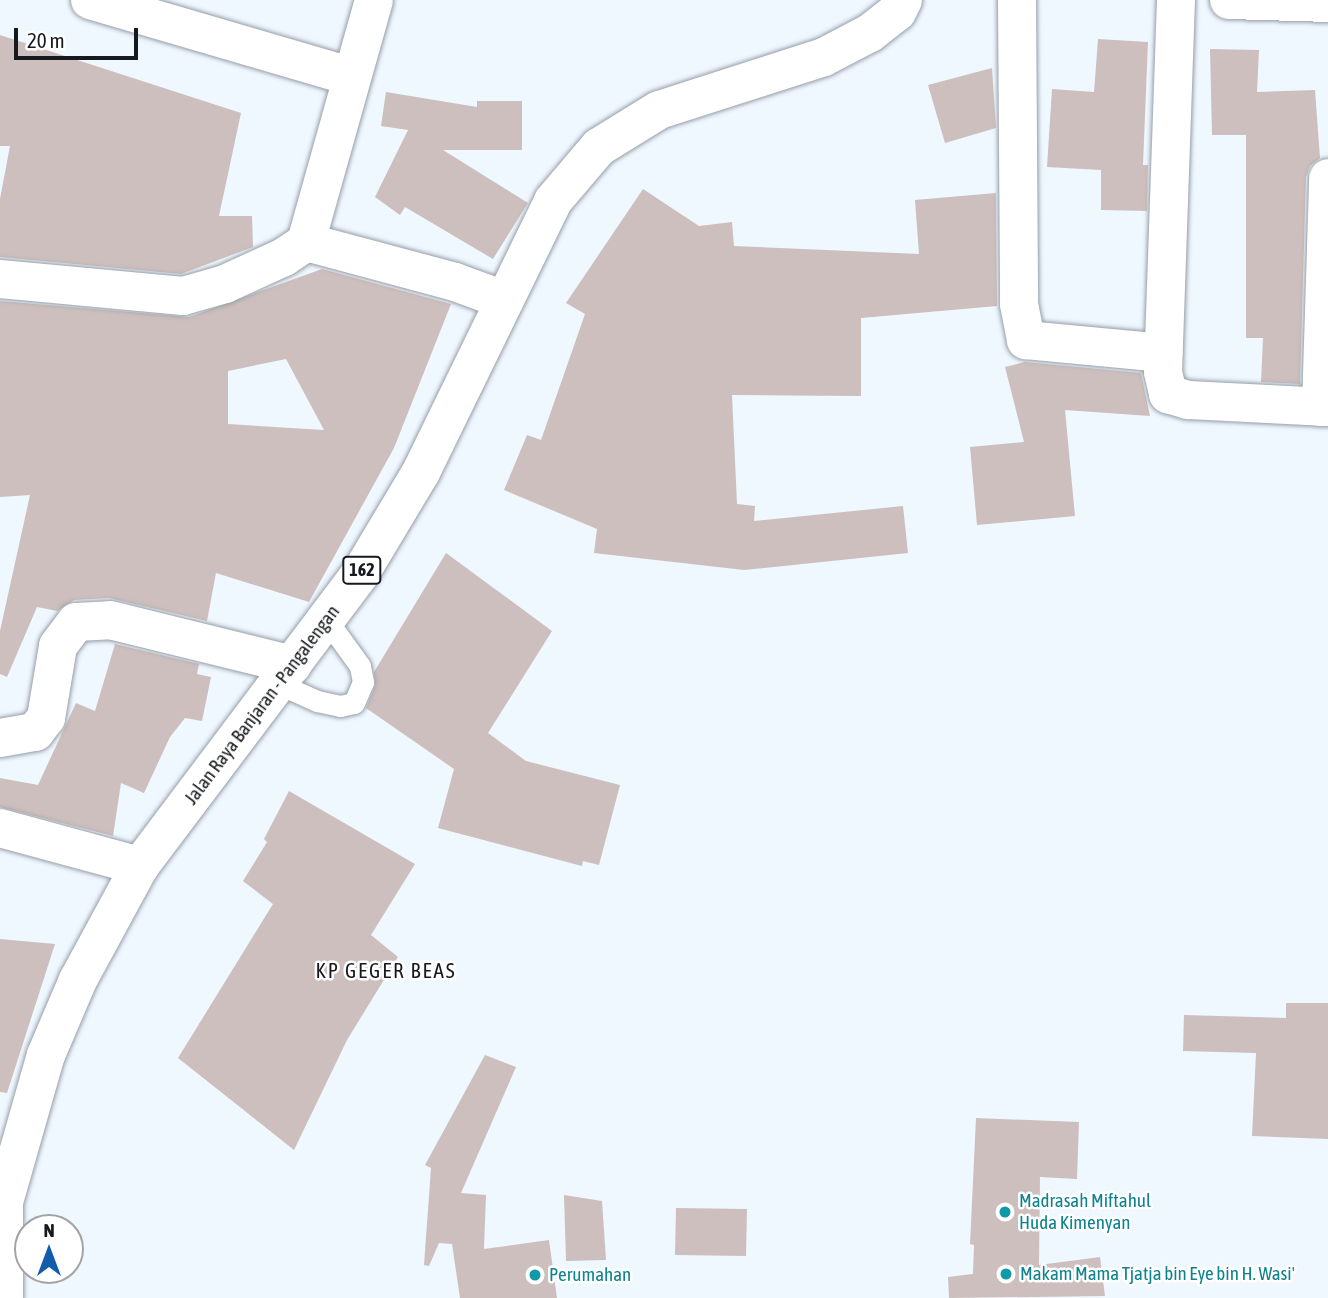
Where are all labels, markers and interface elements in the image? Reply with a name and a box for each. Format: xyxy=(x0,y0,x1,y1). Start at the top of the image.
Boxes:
scale bar xyxy=(18,14,142,58)
text: 20 m xyxy=(27,28,65,52)
road number: 162 xyxy=(341,556,383,584)
street label: Jalan Raya Banjaran - Pangalengan xyxy=(180,601,344,809)
district label: KP GEGER BEAS xyxy=(317,957,455,983)
place label: Madrasah Miftahul Huda Kimenyan xyxy=(1019,1190,1151,1234)
marker: Madrasah Miftahul Huda Kimenyan xyxy=(997,1204,1013,1220)
north arrow xyxy=(14,1214,84,1284)
text: N xyxy=(43,1219,55,1241)
place label: Makam Mama Tjatja bin Eye bin H. Wasi' xyxy=(1020,1263,1295,1285)
place label: Perumahan xyxy=(549,1264,631,1286)
marker: Makam Mama Tjatja bin Eye bin H. Wasi' xyxy=(998,1266,1014,1282)
marker: Perumahan xyxy=(527,1267,543,1283)

